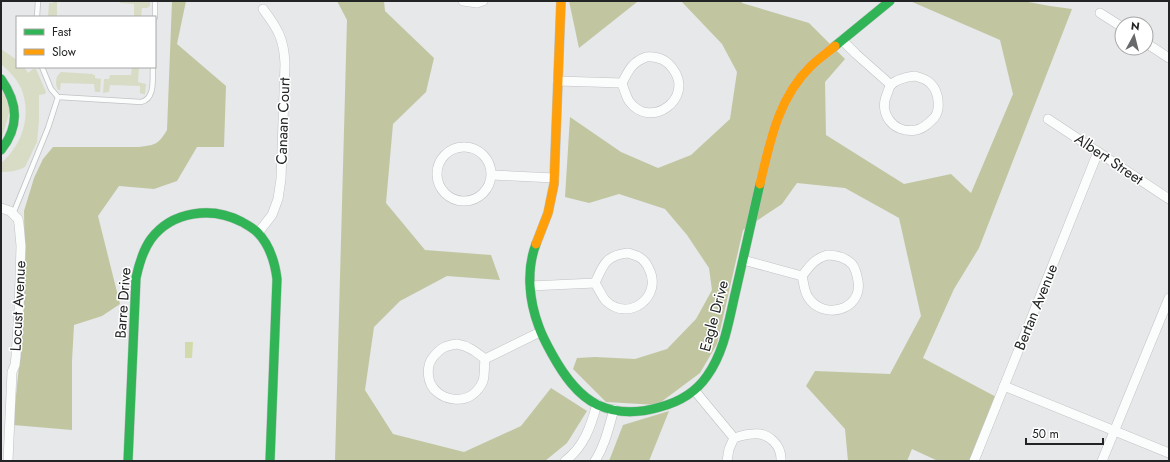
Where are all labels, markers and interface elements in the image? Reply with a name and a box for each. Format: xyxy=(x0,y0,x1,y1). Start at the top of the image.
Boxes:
legend xyxy=(16,16,156,68)
north arrow xyxy=(1114,16,1154,56)
text: N xyxy=(1130,18,1141,35)
text: Fast xyxy=(52,23,71,41)
text: Slow xyxy=(52,43,77,61)
street label: Canaan Court xyxy=(270,77,296,165)
street label: Albert Street xyxy=(1070,128,1148,190)
street label: Locust Avenue xyxy=(5,260,31,352)
street label: Bertan Avenue xyxy=(1009,260,1063,353)
street label: Barre Drive xyxy=(110,266,136,339)
street label: Eagle Drive xyxy=(694,278,734,354)
scale bar xyxy=(1026,420,1103,446)
text: 50 m xyxy=(1032,425,1059,443)

